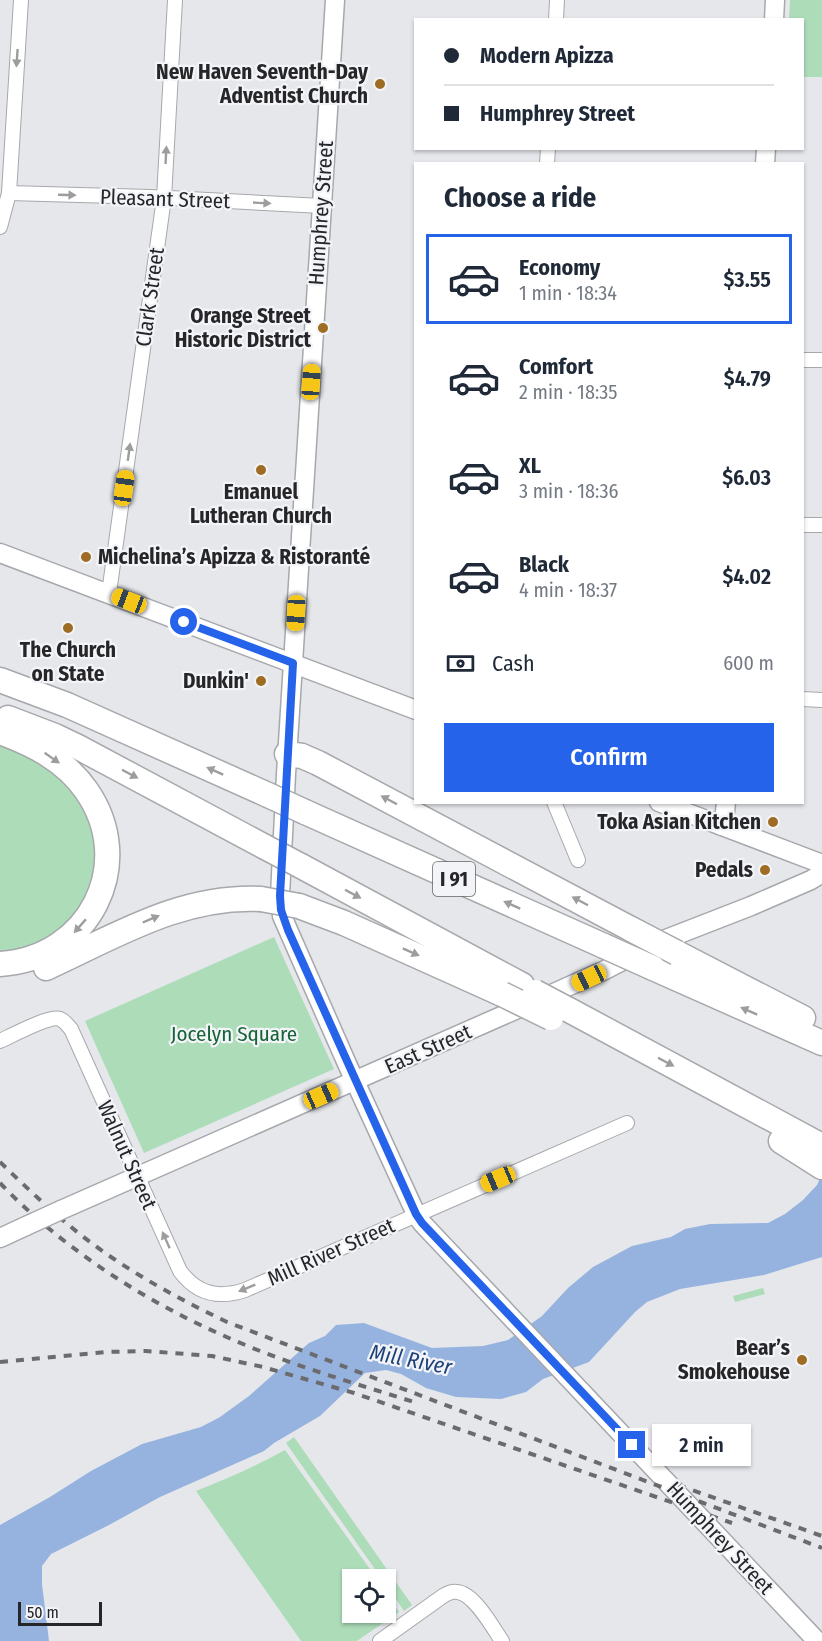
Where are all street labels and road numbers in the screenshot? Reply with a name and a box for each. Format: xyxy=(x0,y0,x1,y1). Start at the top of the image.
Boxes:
street label: Humphrey Street xyxy=(303,140,339,286)
street label: Pleasant Street xyxy=(100,184,231,214)
street label: Clark Street xyxy=(130,246,170,348)
road number: I 91 xyxy=(433,862,475,896)
street label: East Street xyxy=(381,1018,475,1080)
street label: Walnut Street xyxy=(91,1097,163,1213)
street label: Mill River Street xyxy=(263,1212,399,1292)
street label: Humphrey Street xyxy=(661,1476,779,1600)

